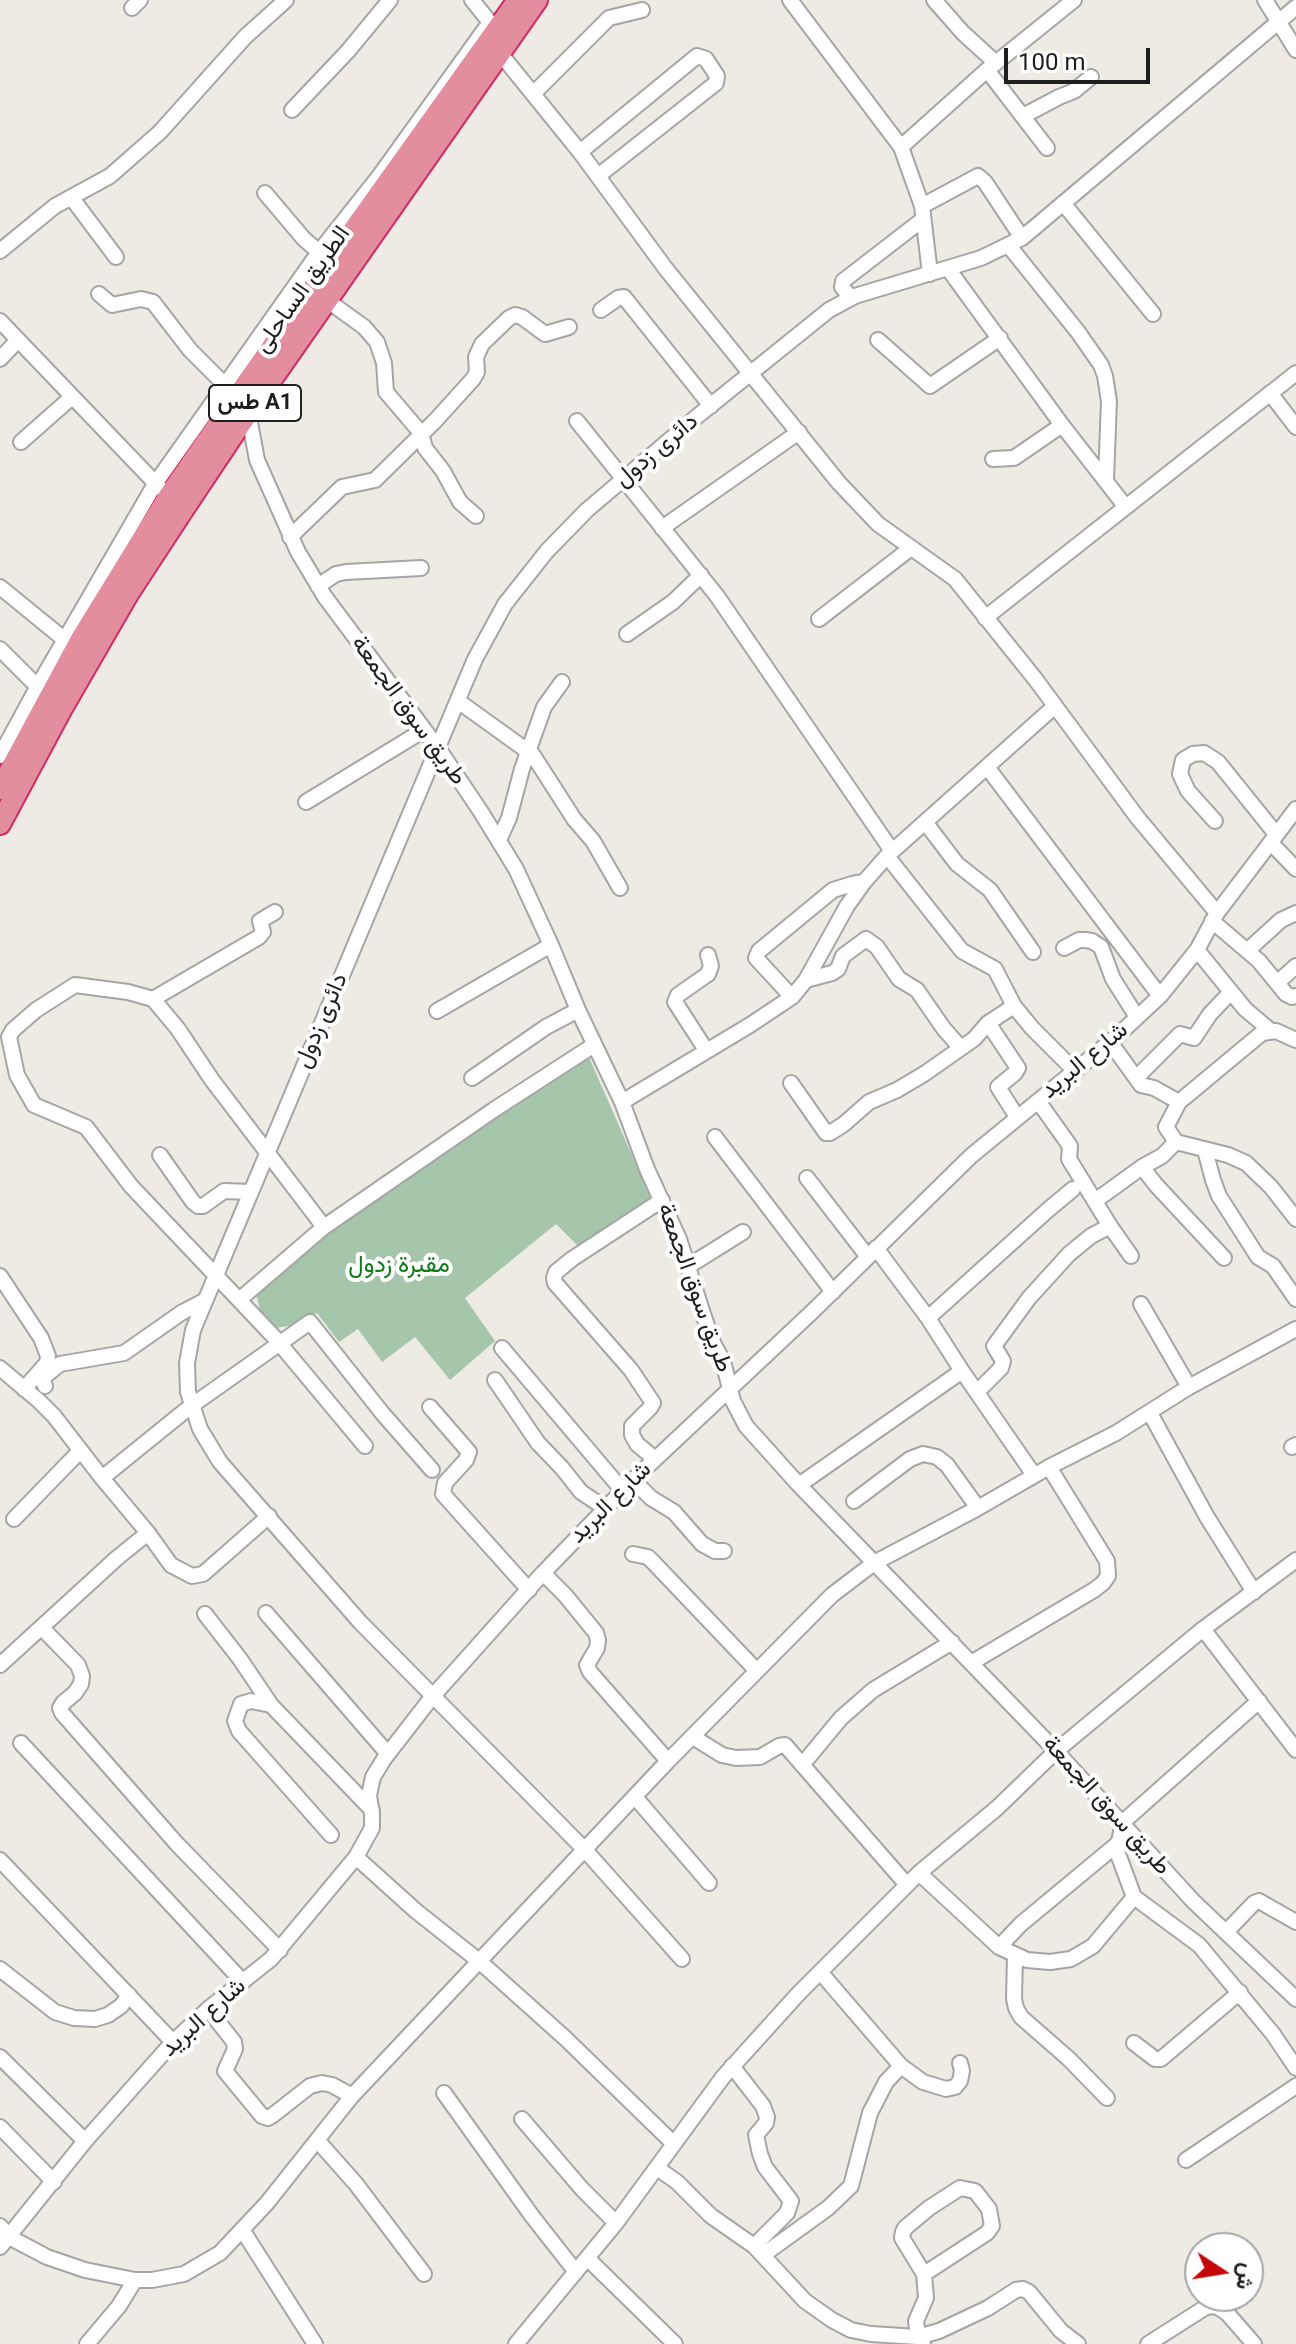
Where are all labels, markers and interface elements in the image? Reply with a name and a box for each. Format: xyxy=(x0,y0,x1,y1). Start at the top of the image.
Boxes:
scale bar xyxy=(1008,32,1154,82)
text: 100 m xyxy=(1018,48,1085,76)
street label: الطريق الساحلى xyxy=(249,221,357,359)
road number: طس A1 xyxy=(209,385,301,421)
street label: دائرى زدول xyxy=(609,408,705,494)
street label: طريق سوق الجمعة xyxy=(344,631,472,791)
street label: دائرى زدول xyxy=(289,969,355,1073)
street label: شارع البريد xyxy=(1036,1016,1134,1106)
street label: طريق سوق الجمعة xyxy=(650,1200,738,1376)
park label: مقبرة زدول xyxy=(348,1252,450,1280)
street label: شارع البريد xyxy=(564,1456,658,1550)
street label: طريق سوق الجمعة xyxy=(1036,1730,1176,1882)
street label: شارع البريد xyxy=(156,1972,252,2064)
north arrow xyxy=(1184,2232,1264,2312)
text: ش xyxy=(1231,2261,1261,2292)

